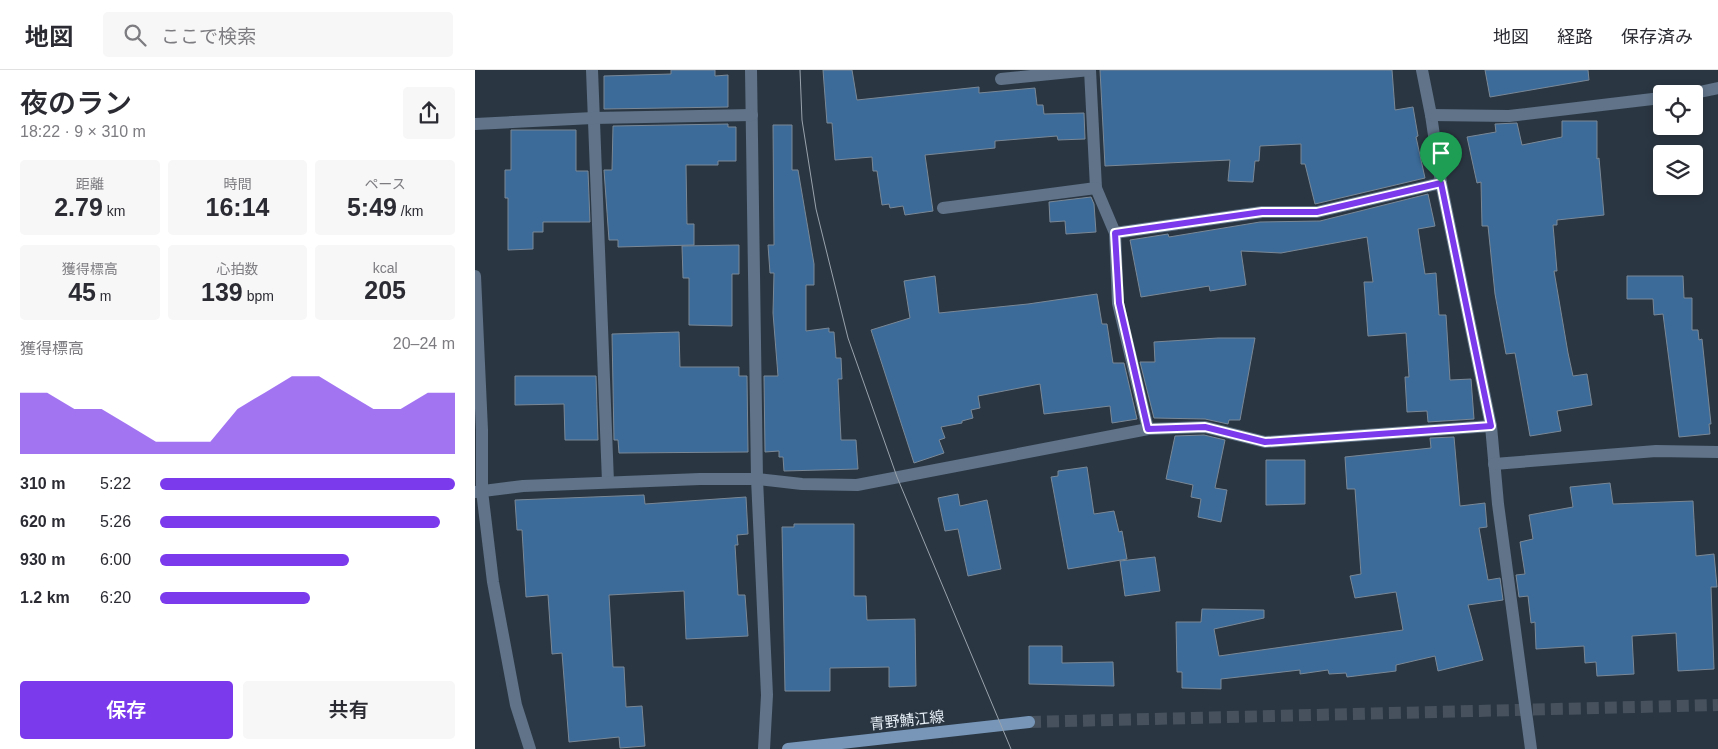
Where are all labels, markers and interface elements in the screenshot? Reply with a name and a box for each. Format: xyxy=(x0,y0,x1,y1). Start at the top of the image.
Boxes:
search box xyxy=(103,12,453,57)
icon: search xyxy=(121,21,149,49)
text: 地図 xyxy=(25,23,73,50)
text: ここで検索 xyxy=(161,26,256,47)
text: 地図 xyxy=(1493,27,1529,47)
text: 経路 xyxy=(1557,27,1593,47)
text: 保存済み xyxy=(1621,27,1693,47)
map controls xyxy=(1653,85,1703,195)
button: locate xyxy=(1653,85,1703,135)
button: share xyxy=(403,87,455,139)
text: 夜のラン xyxy=(20,88,132,119)
text: 18:22 · 9 × 310 m xyxy=(20,123,146,140)
pin xyxy=(1420,132,1462,183)
icon: arrive xyxy=(1427,139,1455,167)
button: layers xyxy=(1653,145,1703,195)
text: 距離 xyxy=(76,176,104,192)
text: 時間 xyxy=(223,176,251,192)
text: ペース xyxy=(365,176,406,192)
text: 2.79 xyxy=(54,193,103,221)
text: 16:14 xyxy=(206,193,269,221)
text: 5:49 xyxy=(347,193,397,221)
text: km xyxy=(103,203,125,219)
text: /km xyxy=(397,203,423,219)
text: kcal xyxy=(373,260,398,276)
text: 獲得標高 xyxy=(62,261,118,277)
text: 心拍数 xyxy=(216,261,258,277)
text: 205 xyxy=(364,276,406,304)
text: 45 xyxy=(68,278,96,306)
text: 139 xyxy=(201,278,243,306)
text: m xyxy=(96,288,112,304)
text: bpm xyxy=(243,288,274,304)
text: 20–24 m xyxy=(393,335,455,352)
text: 獲得標高 xyxy=(20,340,84,357)
text: 310 m xyxy=(20,475,65,492)
text: 5:22 xyxy=(100,475,131,492)
text: 620 m xyxy=(20,513,65,530)
text: 5:26 xyxy=(100,513,131,530)
text: 930 m xyxy=(20,551,65,568)
text: 6:00 xyxy=(100,551,131,568)
text: 1.2 km xyxy=(20,589,70,606)
text: 6:20 xyxy=(100,589,131,606)
button: 保存 xyxy=(20,681,233,739)
button: 共有 xyxy=(243,681,455,739)
street label: 青野鯖江線 xyxy=(869,708,945,732)

